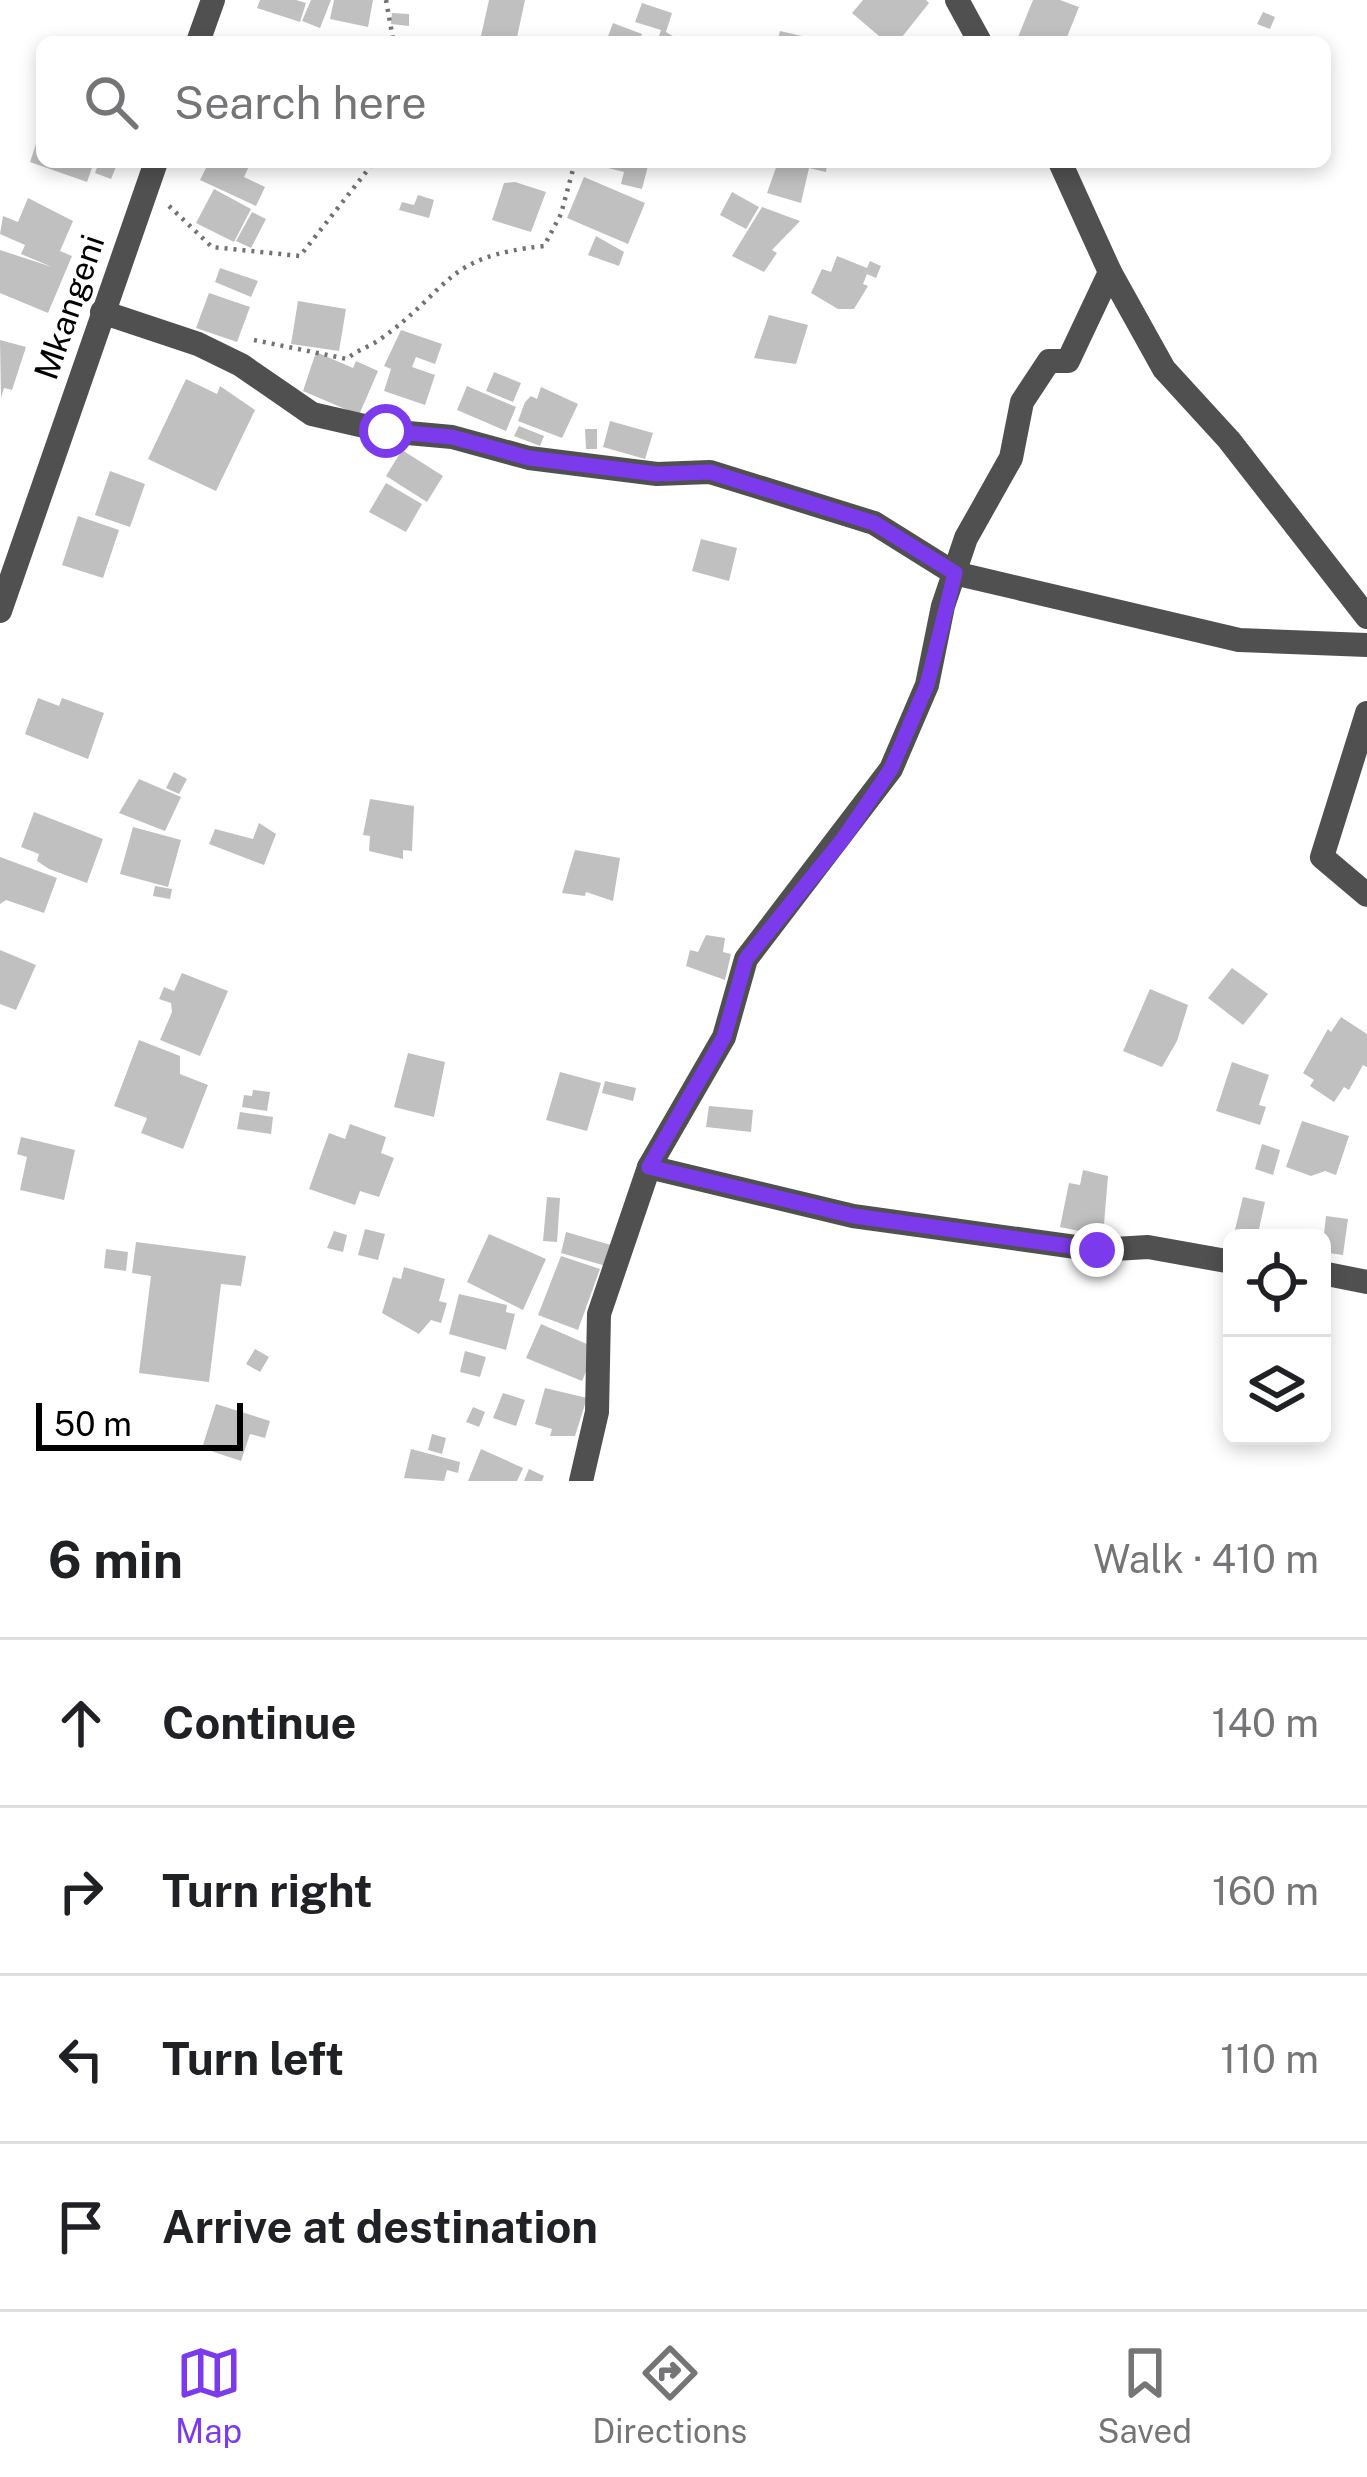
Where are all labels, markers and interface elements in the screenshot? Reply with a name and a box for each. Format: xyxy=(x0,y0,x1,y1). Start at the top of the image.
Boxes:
search box xyxy=(36,36,1331,168)
icon: search xyxy=(78,69,144,135)
text: Search here xyxy=(174,76,427,129)
street label: Mkangeni xyxy=(27,230,111,384)
route start xyxy=(359,404,413,458)
route end xyxy=(1070,1223,1124,1277)
map controls xyxy=(1223,1229,1331,1445)
button: locate xyxy=(1223,1229,1331,1337)
button: layers xyxy=(1223,1337,1331,1445)
scale bar xyxy=(36,1397,243,1450)
text: 50 m xyxy=(54,1405,132,1443)
text: 6 min xyxy=(48,1530,183,1589)
text: Walk · 410 m xyxy=(1093,1536,1319,1582)
icon: ahead xyxy=(48,1690,114,1756)
text: Continue xyxy=(162,1696,356,1749)
text: 140 m xyxy=(1212,1700,1319,1746)
icon: right xyxy=(48,1858,114,1924)
text: Turn right xyxy=(162,1864,373,1917)
text: 160 m xyxy=(1212,1868,1319,1914)
icon: left xyxy=(48,2026,114,2092)
text: Turn left xyxy=(162,2032,344,2085)
text: 110 m xyxy=(1220,2036,1319,2082)
icon: arrive xyxy=(48,2194,114,2260)
text: Arrive at destination xyxy=(162,2200,598,2253)
tab: Map xyxy=(175,2340,242,2450)
tab: Directions xyxy=(592,2340,747,2450)
tab: Saved xyxy=(1098,2340,1192,2450)

